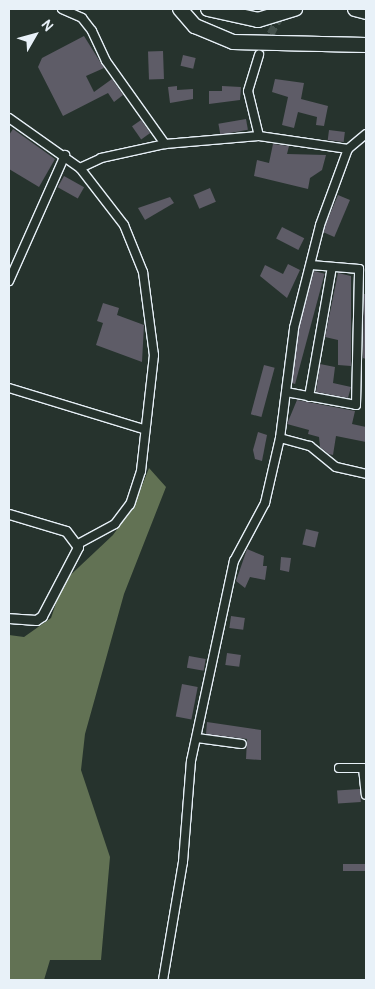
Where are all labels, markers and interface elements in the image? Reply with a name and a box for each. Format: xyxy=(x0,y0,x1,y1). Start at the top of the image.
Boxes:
north arrow xyxy=(10,10,60,60)
text: N xyxy=(38,16,57,34)

